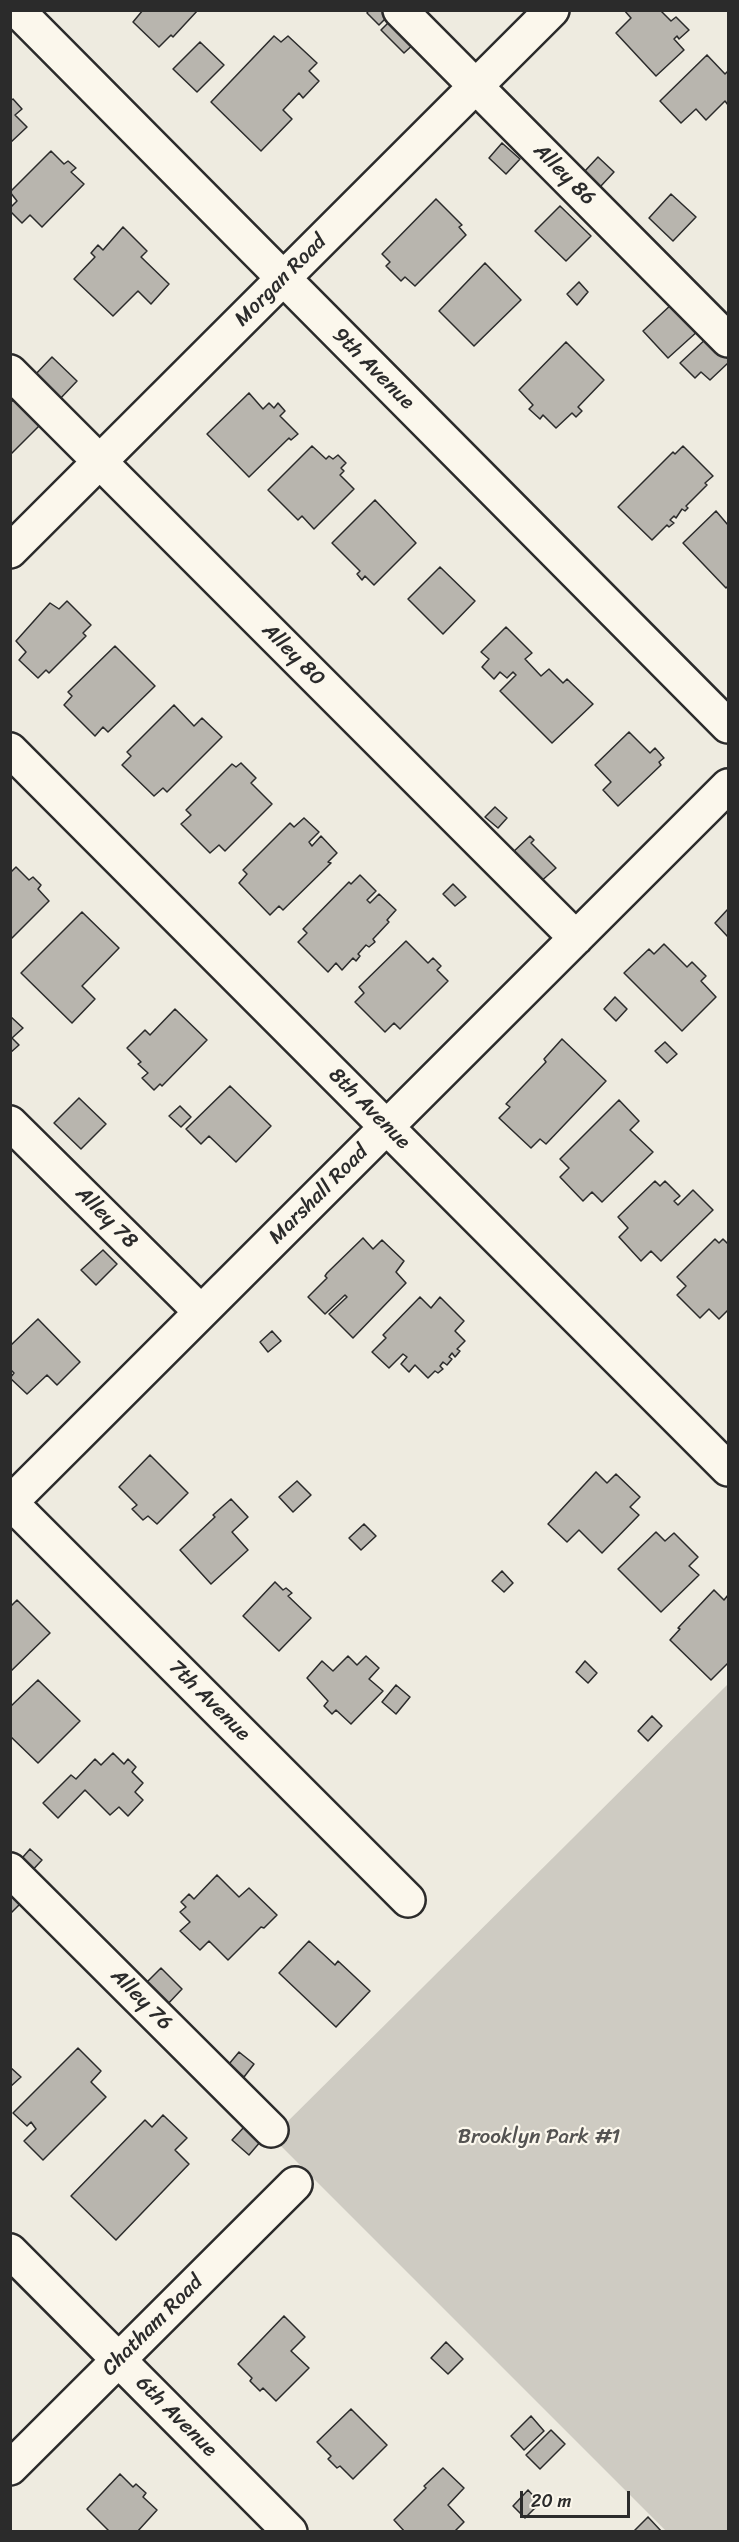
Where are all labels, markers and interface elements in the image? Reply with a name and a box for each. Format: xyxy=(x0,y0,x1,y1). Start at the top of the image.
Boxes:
street label: Alley 86 xyxy=(528,139,600,211)
street label: Morgan Road xyxy=(230,230,332,332)
street label: 9th Avenue xyxy=(327,323,419,415)
street label: Alley 80 xyxy=(256,618,330,692)
street label: 8th Avenue xyxy=(323,1063,415,1155)
street label: Marshall Road xyxy=(264,1140,374,1250)
street label: Alley 78 xyxy=(70,1182,142,1254)
street label: 7th Avenue xyxy=(163,1655,255,1747)
street label: Alley 76 xyxy=(105,1964,177,2036)
park label: Brooklyn Park #1 xyxy=(458,2125,620,2151)
street label: Chatham Road xyxy=(97,2270,209,2382)
street label: 6th Avenue xyxy=(130,2371,222,2463)
scale bar xyxy=(523,2479,632,2517)
text: 20 m xyxy=(531,2485,571,2517)

